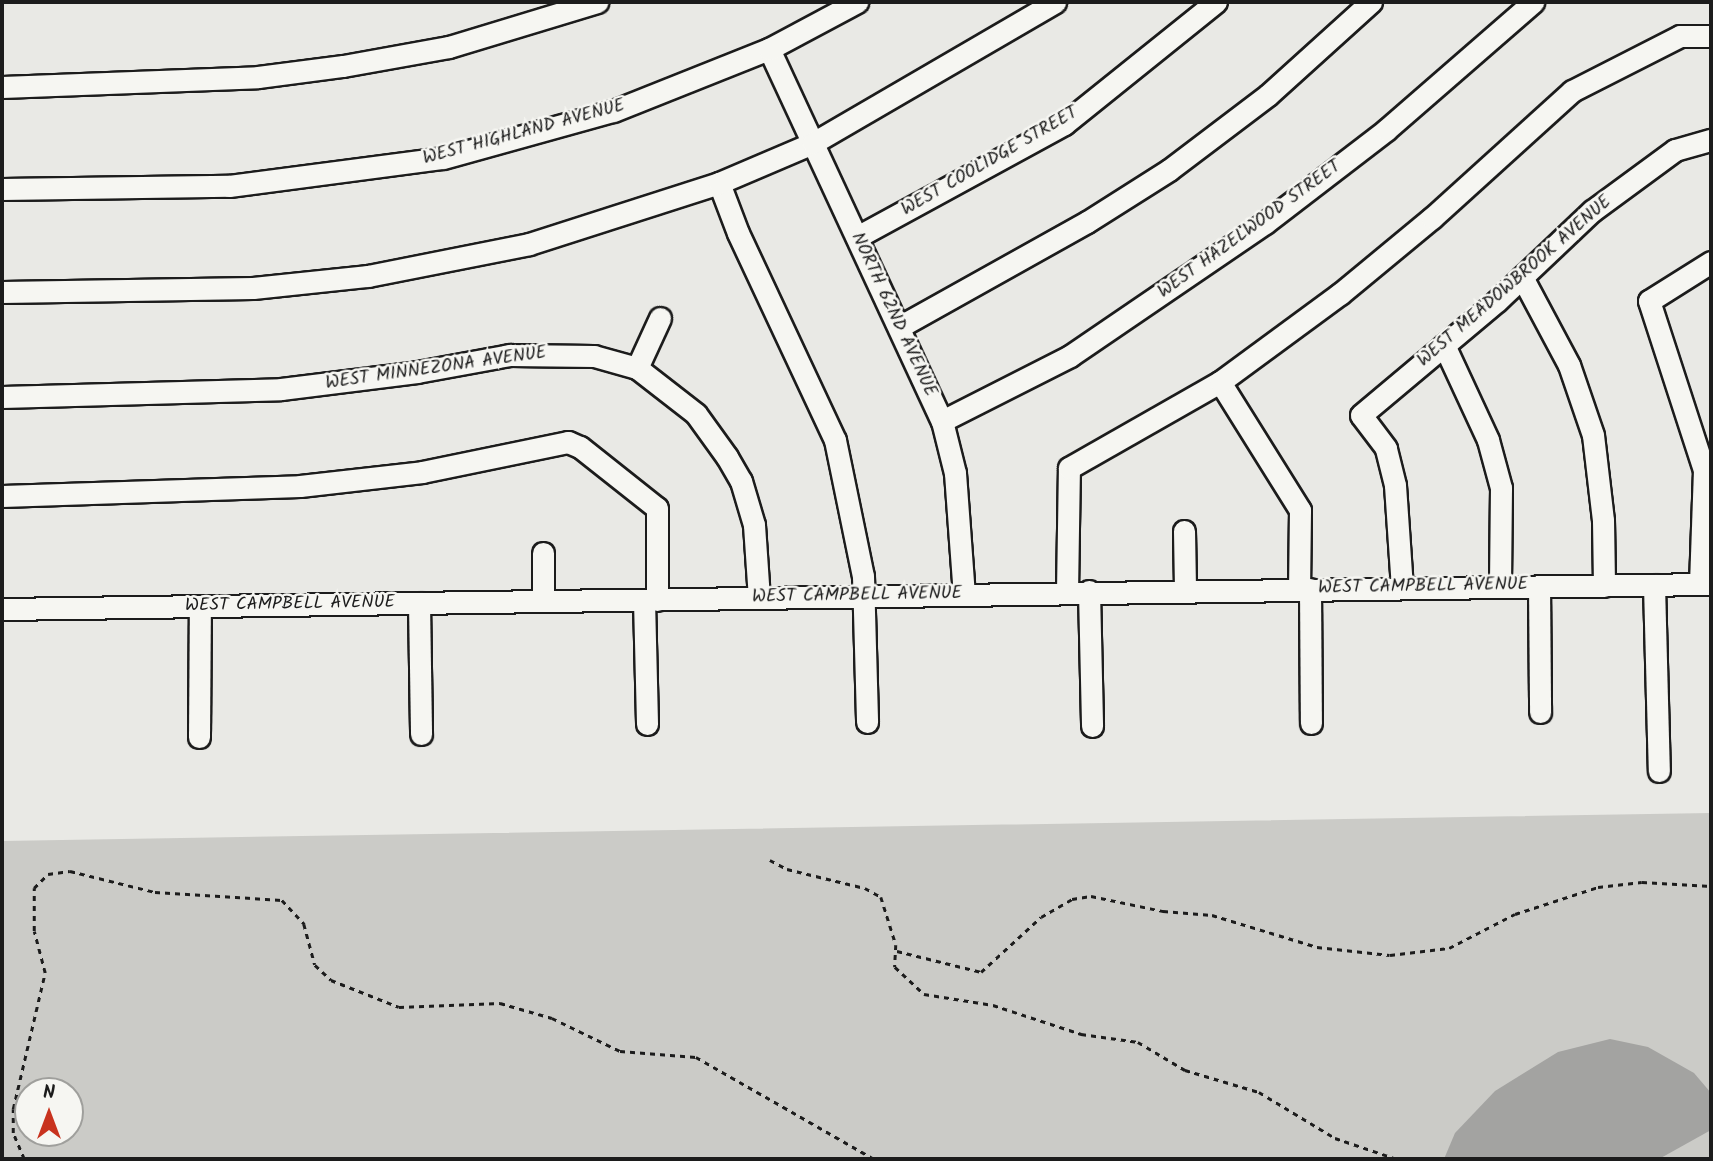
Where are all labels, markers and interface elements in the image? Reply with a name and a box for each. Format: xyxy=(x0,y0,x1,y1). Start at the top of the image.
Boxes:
street label: WEST HIGHLAND AVENUE xyxy=(421,96,627,170)
street label: WEST COOLIDGE STREET xyxy=(898,103,1082,221)
street label: WEST HAZELWOOD STREET xyxy=(1154,156,1346,304)
street label: WEST MEADOWBROOK AVENUE xyxy=(1414,192,1616,372)
street label: NORTH 62ND AVENUE xyxy=(845,229,941,401)
street label: WEST MINNEZONA AVENUE xyxy=(324,343,548,395)
street label: WEST CAMPBELL AVENUE xyxy=(1318,574,1528,600)
street label: WEST CAMPBELL AVENUE xyxy=(752,583,962,609)
street label: WEST CAMPBELL AVENUE xyxy=(185,592,395,618)
north arrow xyxy=(14,1077,84,1147)
text: N xyxy=(43,1078,55,1108)

